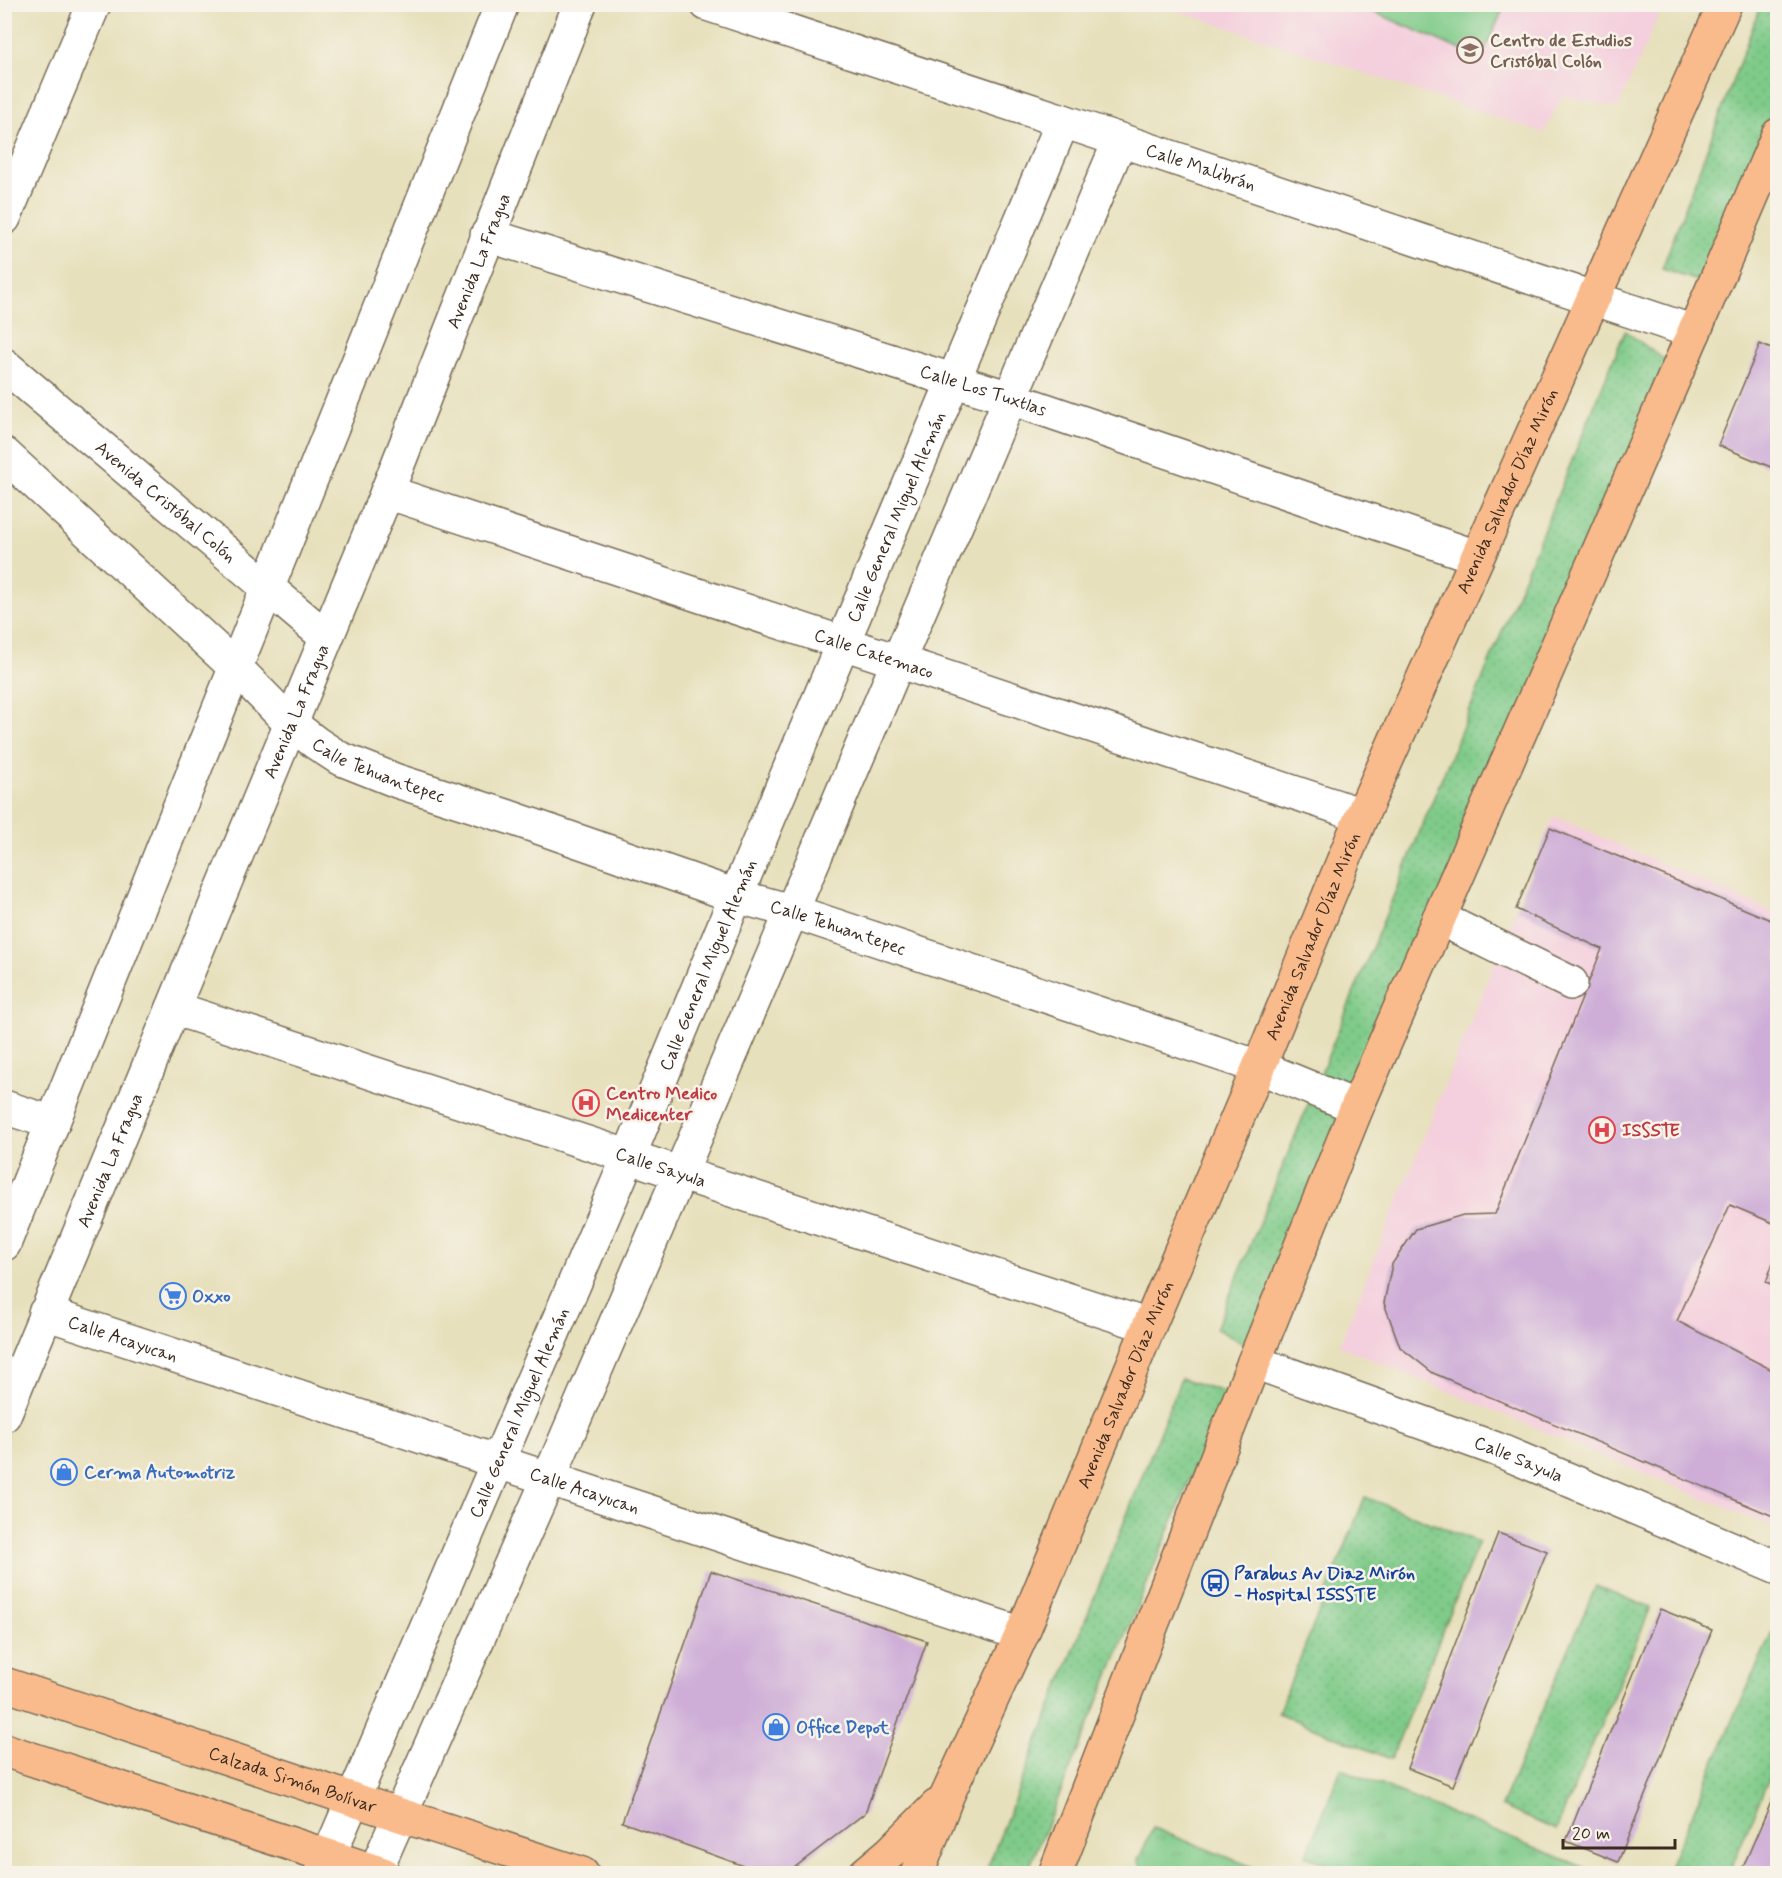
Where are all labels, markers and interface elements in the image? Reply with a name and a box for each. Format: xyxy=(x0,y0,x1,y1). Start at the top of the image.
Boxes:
place label: Centro de Estudios Cristóbal Colón xyxy=(1490,29,1632,74)
school or university icon: Centro de Estudios Cristóbal Colón xyxy=(1455,35,1485,65)
street label: Calle Malibrán xyxy=(1142,138,1259,198)
street label: Avenida La Fragua xyxy=(442,190,517,332)
street label: Calle Los Tuxtlas xyxy=(917,360,1050,423)
street label: Avenida Salvador Díaz Mirón xyxy=(1452,385,1564,598)
street label: Calle General Miguel Alemán xyxy=(842,408,952,626)
street label: Avenida Cristóbal Colón xyxy=(90,436,241,569)
street label: Calle Catemaco xyxy=(811,623,936,685)
street label: Avenida La Fragua xyxy=(258,641,336,783)
street label: Calle Tehuantepec xyxy=(307,733,447,808)
street label: Avenida Salvador Díaz Mirón xyxy=(1260,829,1367,1044)
street label: Calle General Miguel Alemán xyxy=(654,856,763,1075)
street label: Calle Tehuantepec xyxy=(767,895,909,961)
place label: Centro Medico Medicenter xyxy=(606,1082,717,1127)
hospital icon: Centro Medico Medicenter xyxy=(571,1088,601,1118)
street label: Avenida La Fragua xyxy=(72,1090,149,1231)
hospital icon: ISSSTE xyxy=(1587,1115,1617,1145)
place label: ISSSTE xyxy=(1622,1119,1680,1143)
street label: Calle Sayula xyxy=(612,1142,709,1194)
street label: Avenida Salvador Díaz Mirón xyxy=(1072,1277,1180,1492)
supermarket icon: Oxxo xyxy=(158,1281,188,1311)
place label: Oxxo xyxy=(192,1285,230,1309)
street label: Calle General Miguel Alemán xyxy=(464,1304,576,1522)
street label: Calle Acayucan xyxy=(65,1310,181,1369)
street label: Calle Sayula xyxy=(1471,1431,1567,1489)
shop icon: Cerma Automotriz xyxy=(49,1457,79,1487)
place label: Cerma Automotriz xyxy=(84,1461,235,1485)
street label: Calle Acayucan xyxy=(526,1462,642,1520)
place label: Parabus Av Diaz Mirón - Hospital ISSSTE xyxy=(1234,1562,1415,1607)
bus stop icon: Parabus Av Diaz Mirón - Hospital ISSSTE xyxy=(1200,1568,1230,1598)
shop icon: Office Depot xyxy=(761,1712,791,1742)
place label: Office Depot xyxy=(796,1716,889,1740)
street label: Calzada Simón Bolívar xyxy=(205,1741,380,1820)
scale bar xyxy=(1563,1812,1676,1850)
text: 20 m xyxy=(1572,1822,1610,1846)

